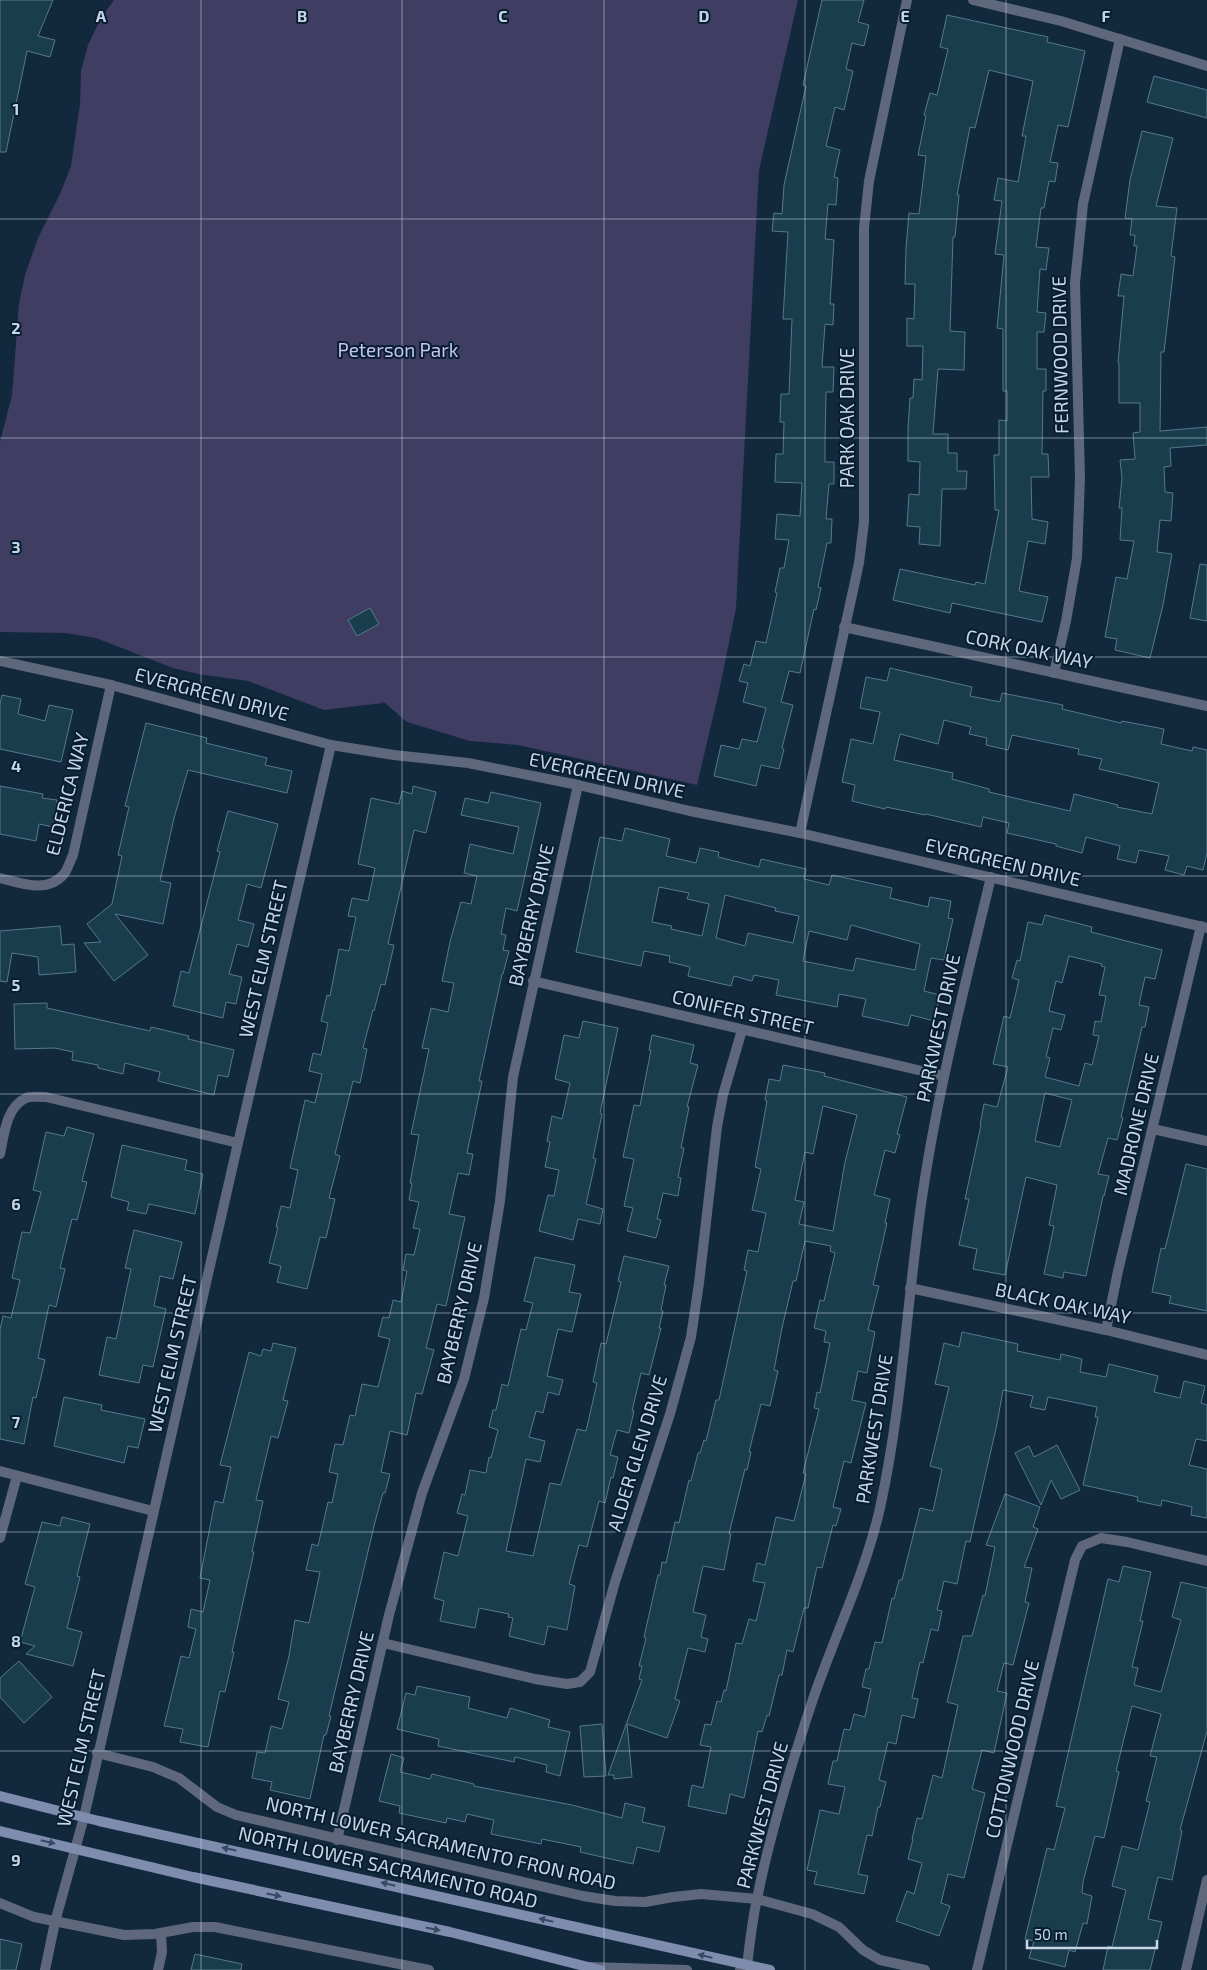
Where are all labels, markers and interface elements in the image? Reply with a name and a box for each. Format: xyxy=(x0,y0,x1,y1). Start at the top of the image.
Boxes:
text: A xyxy=(96,6,107,25)
text: B xyxy=(297,6,307,25)
text: C xyxy=(498,6,508,25)
text: D xyxy=(699,6,710,25)
text: E xyxy=(900,6,910,25)
text: F xyxy=(1102,6,1111,25)
text: 1 xyxy=(13,99,19,118)
street label: FERNWOOD DRIVE xyxy=(1047,276,1072,434)
text: 2 xyxy=(11,318,21,337)
park label: Peterson Park xyxy=(338,338,459,361)
street label: PARK OAK DRIVE xyxy=(835,348,858,488)
text: 3 xyxy=(11,537,21,556)
street label: CORK OAK WAY xyxy=(964,624,1095,673)
street label: EVERGREEN DRIVE xyxy=(132,662,292,725)
street label: ELDERICA WAY xyxy=(40,730,93,858)
street label: EVERGREEN DRIVE xyxy=(527,747,687,802)
text: 4 xyxy=(11,756,21,775)
street label: EVERGREEN DRIVE xyxy=(923,832,1083,891)
street label: BAYBERRY DRIVE xyxy=(503,842,558,988)
street label: WEST ELM STREET xyxy=(233,878,292,1040)
street label: PARKWEST DRIVE xyxy=(911,952,964,1104)
text: 5 xyxy=(12,975,21,994)
street label: CONIFER STREET xyxy=(670,984,816,1039)
street label: MADRONE DRIVE xyxy=(1108,1050,1163,1197)
text: 6 xyxy=(11,1194,21,1213)
street label: BAYBERRY DRIVE xyxy=(431,1240,486,1386)
street label: WEST ELM STREET xyxy=(142,1273,201,1435)
street label: BLACK OAK WAY xyxy=(993,1277,1133,1328)
street label: PARKWEST DRIVE xyxy=(850,1353,897,1505)
street label: ALDER GLEN DRIVE xyxy=(602,1372,671,1534)
text: 7 xyxy=(12,1412,21,1431)
street label: BAYBERRY DRIVE xyxy=(323,1629,378,1775)
text: 8 xyxy=(11,1631,21,1650)
street label: COTTONWOOD DRIVE xyxy=(980,1657,1043,1841)
street label: WEST ELM STREET xyxy=(51,1667,110,1829)
street label: PARKWEST DRIVE xyxy=(731,1739,792,1891)
street label: NORTH LOWER SACRAMENTO FRON ROAD xyxy=(264,1791,618,1894)
street label: NORTH LOWER SACRAMENTO ROAD xyxy=(236,1821,540,1912)
one-way arrow xyxy=(40,1838,55,1846)
one-way arrow xyxy=(222,1845,237,1853)
text: 9 xyxy=(11,1850,21,1869)
one-way arrow xyxy=(380,1880,395,1888)
one-way arrow xyxy=(267,1891,283,1899)
one-way arrow xyxy=(539,1916,554,1924)
scale bar xyxy=(1027,1918,1157,1950)
one-way arrow xyxy=(425,1925,441,1933)
text: 50 m xyxy=(1034,1925,1068,1943)
one-way arrow xyxy=(697,1952,712,1960)

